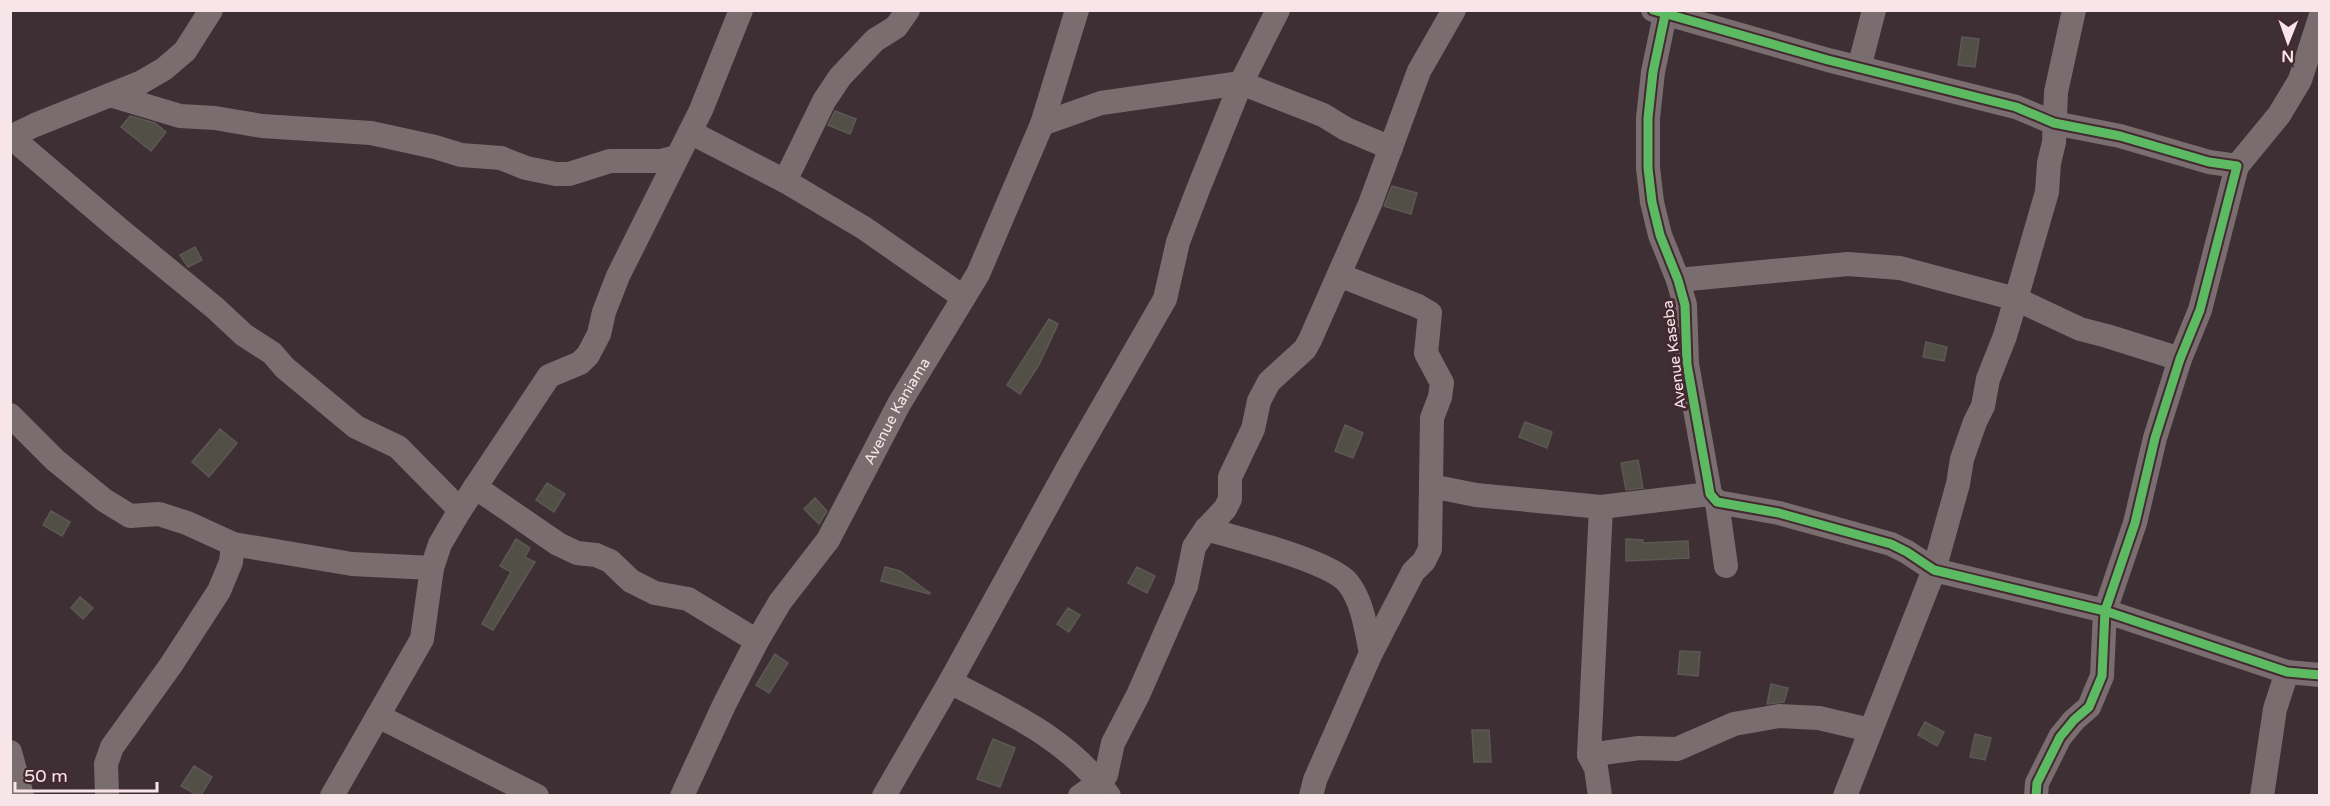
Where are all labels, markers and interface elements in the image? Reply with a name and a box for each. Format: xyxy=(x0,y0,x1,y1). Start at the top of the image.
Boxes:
north arrow xyxy=(2258,12,2318,72)
text: N xyxy=(2281,46,2294,66)
street label: Avenue Kaseba xyxy=(1658,299,1690,411)
street label: Avenue Kaniama xyxy=(860,354,934,468)
scale bar xyxy=(15,755,158,793)
text: 50 m xyxy=(24,765,68,787)

